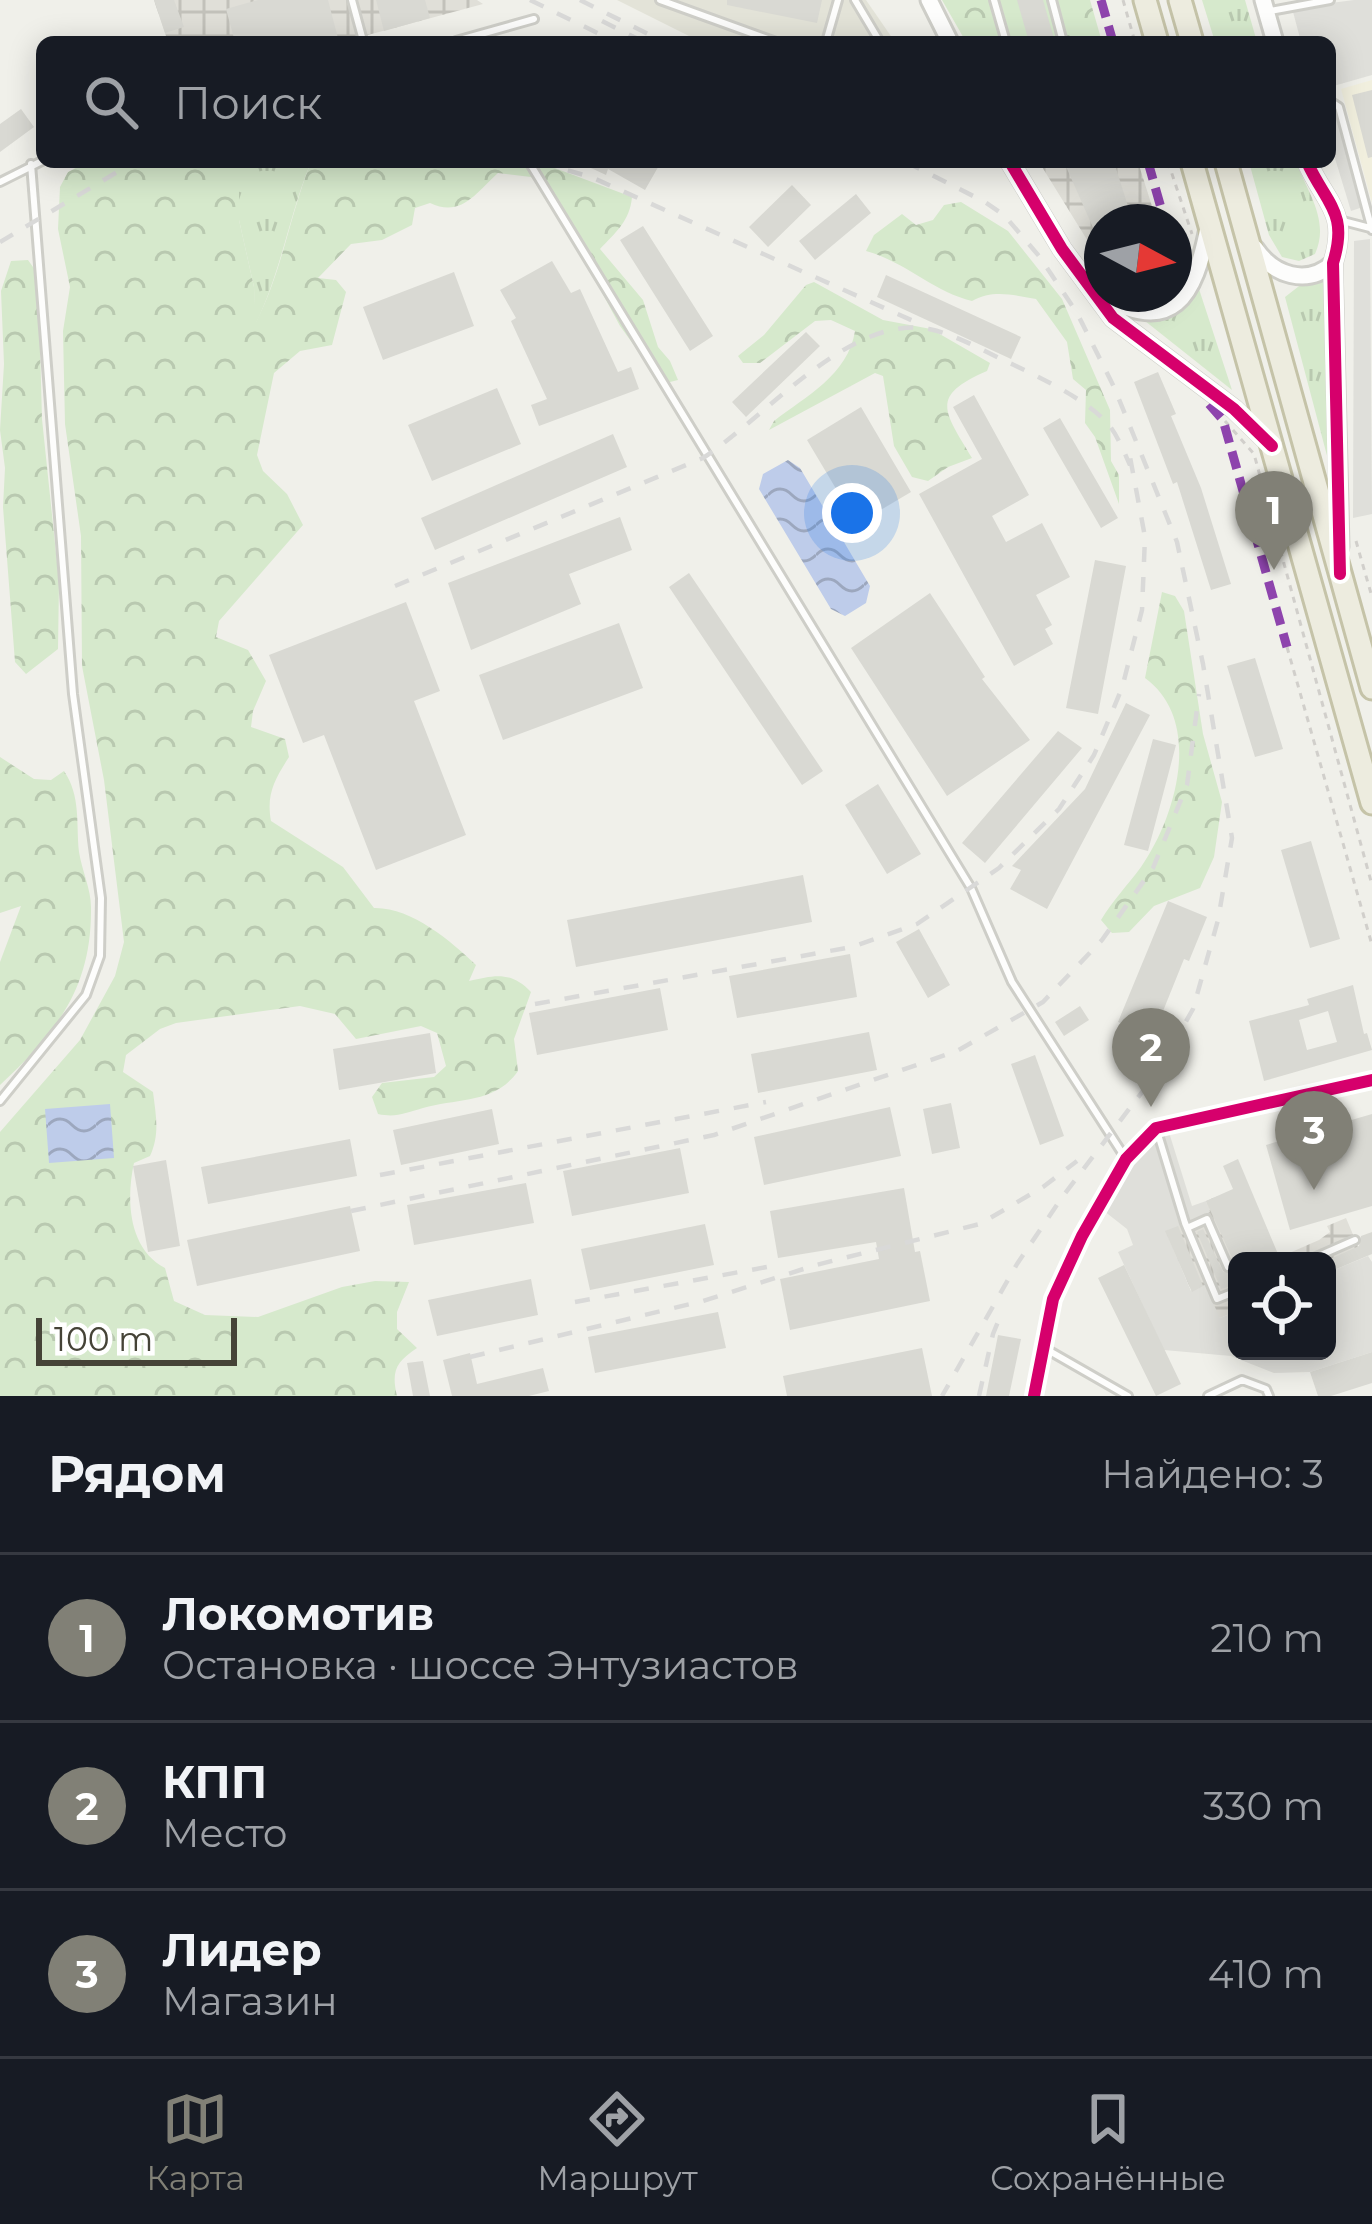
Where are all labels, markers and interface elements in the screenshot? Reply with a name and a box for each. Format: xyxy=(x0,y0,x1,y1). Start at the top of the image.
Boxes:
search box xyxy=(36,36,1336,168)
icon: search xyxy=(78,69,144,135)
text: Поиск xyxy=(174,75,322,130)
north arrow xyxy=(1084,204,1192,312)
pin: 1 xyxy=(1235,471,1313,570)
your location xyxy=(822,483,882,543)
pin: 2 xyxy=(1112,1008,1190,1107)
pin: 3 xyxy=(1275,1091,1353,1190)
map controls xyxy=(1228,1252,1336,1360)
button: locate xyxy=(1228,1252,1336,1360)
scale bar xyxy=(36,1312,237,1365)
text: 100 m xyxy=(54,1319,153,1359)
text: Рядом xyxy=(48,1443,226,1505)
text: Найдено: 3 xyxy=(1101,1450,1324,1498)
text: Локомотив xyxy=(162,1586,434,1641)
text: 1 xyxy=(79,1614,95,1662)
text: 210 m xyxy=(1210,1614,1324,1662)
text: Остановка · шоссе Энтузиастов xyxy=(162,1641,799,1689)
text: КПП xyxy=(162,1754,267,1809)
text: 2 xyxy=(75,1782,99,1830)
text: 330 m xyxy=(1203,1782,1324,1830)
text: Место xyxy=(162,1809,288,1857)
text: Лидер xyxy=(162,1922,322,1977)
text: 3 xyxy=(75,1950,99,1998)
text: 410 m xyxy=(1208,1950,1324,1998)
text: Магазин xyxy=(162,1977,338,2025)
tab: Карта xyxy=(146,2086,245,2198)
tab: Маршрут xyxy=(537,2086,698,2198)
tab: Сохранённые xyxy=(990,2086,1226,2198)

